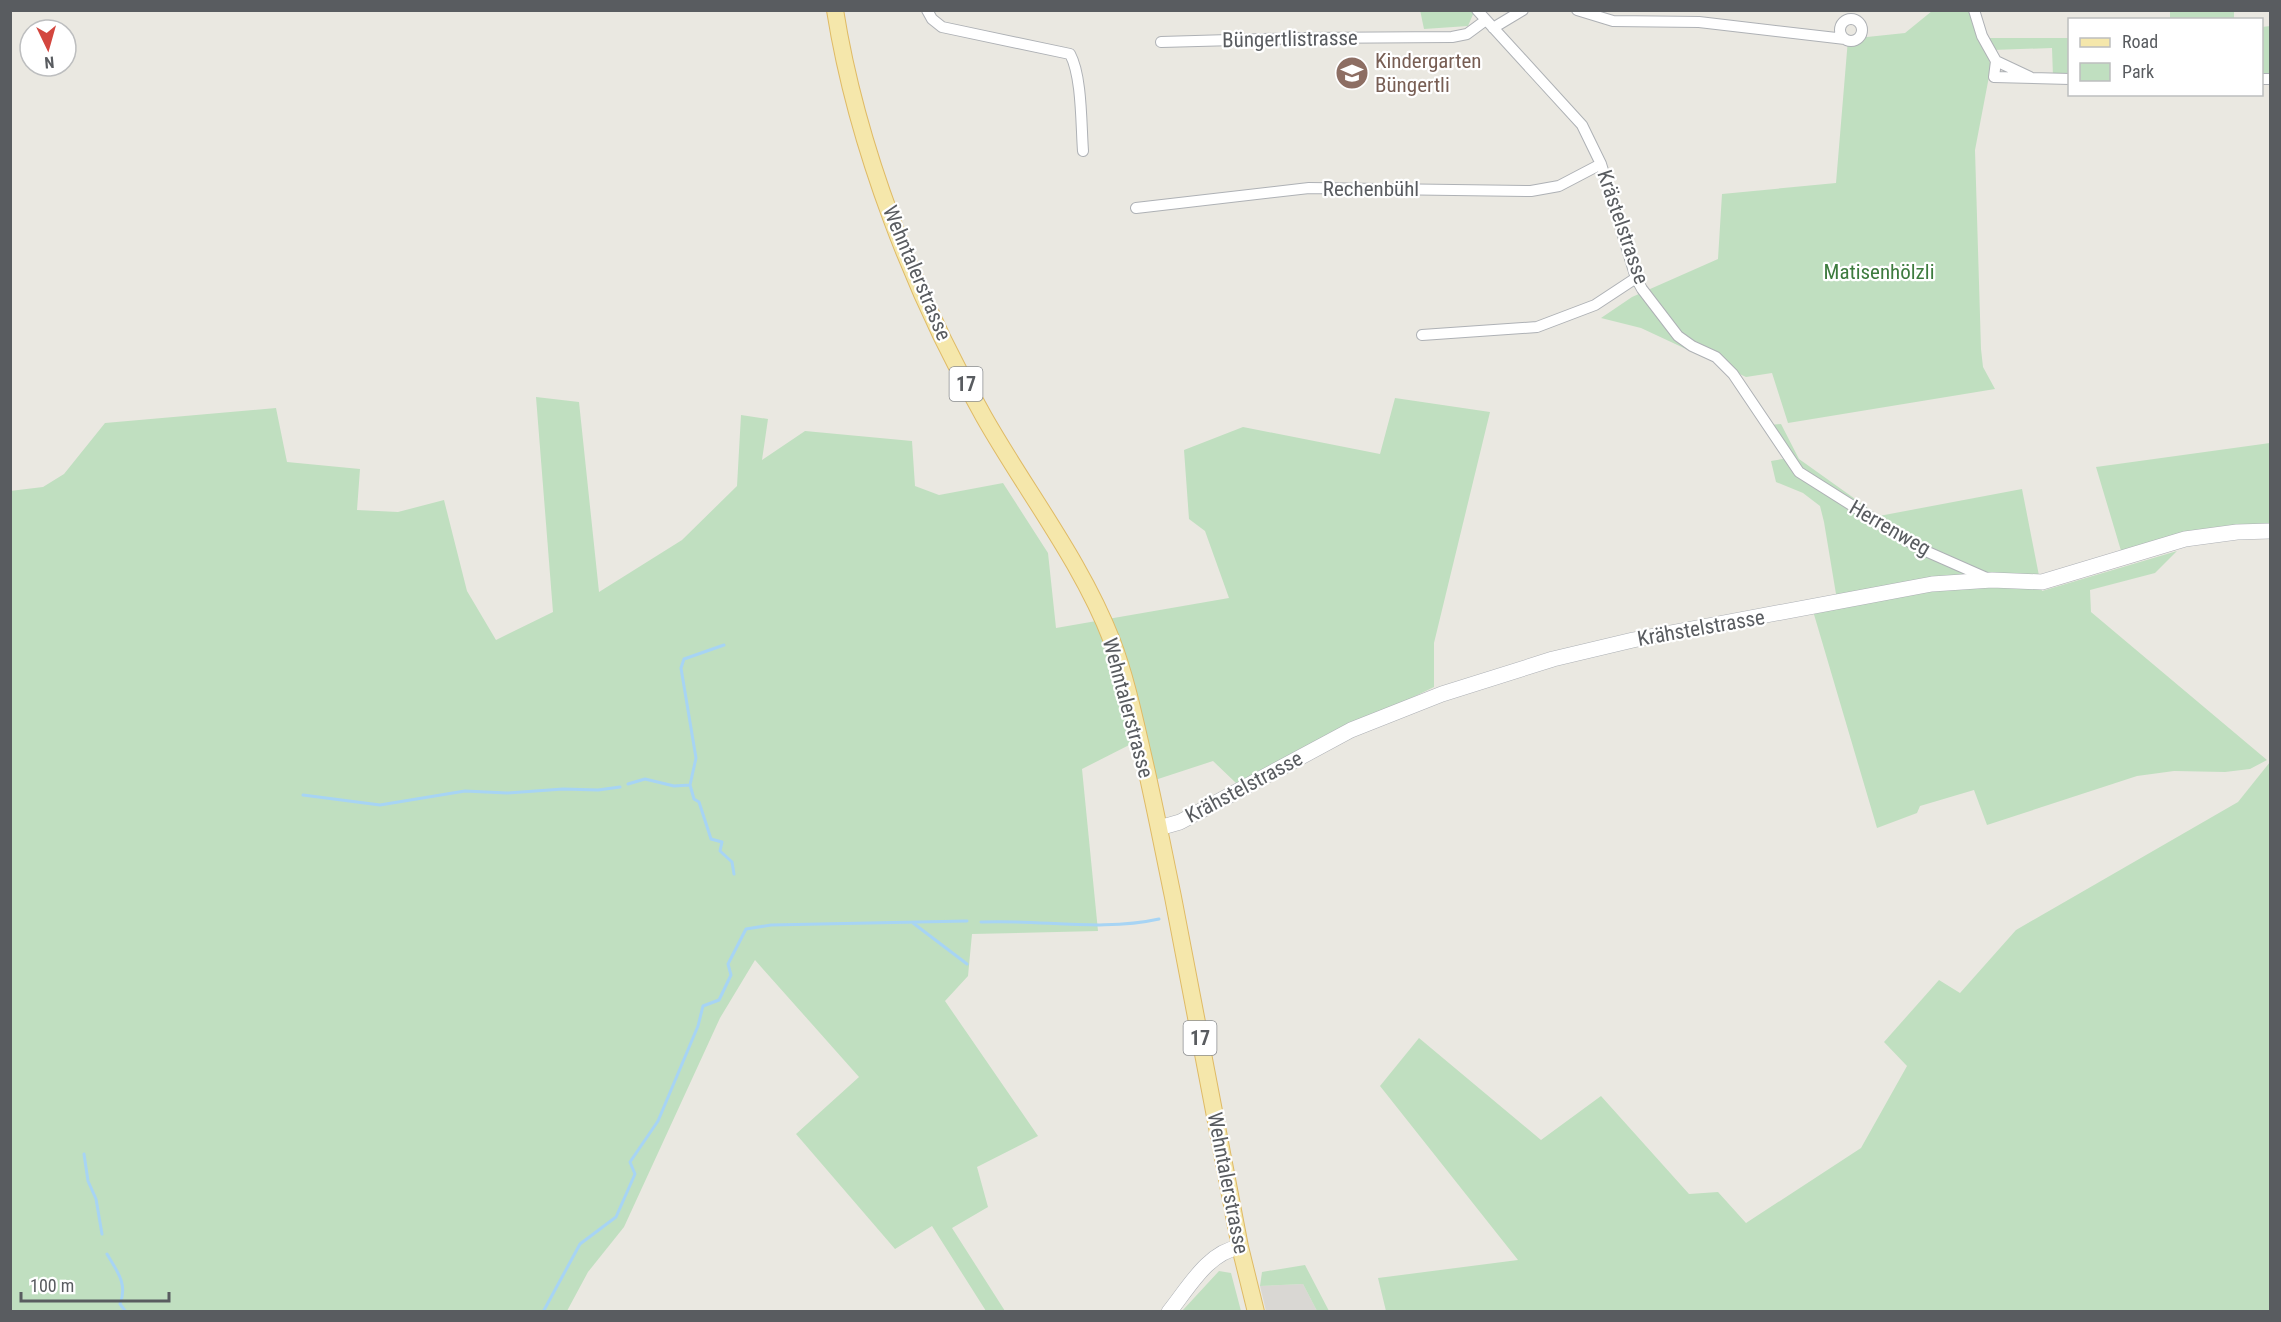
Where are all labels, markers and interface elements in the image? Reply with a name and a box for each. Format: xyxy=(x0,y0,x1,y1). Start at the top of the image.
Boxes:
north arrow xyxy=(18,18,78,78)
legend xyxy=(2068,18,2263,96)
street label: Büngertlistrasse xyxy=(1222,26,1358,52)
text: Road xyxy=(2122,31,2158,52)
place label: Kindergarten Büngertli xyxy=(1375,49,1481,97)
text: N xyxy=(44,53,55,72)
school or university icon: Kindergarten Büngertli xyxy=(1334,55,1370,91)
text: Park xyxy=(2122,61,2154,82)
street label: Krästelstrasse xyxy=(1592,167,1654,287)
street label: Rechenbühl xyxy=(1323,177,1419,201)
street label: Wehntalerstrasse xyxy=(878,202,956,344)
park label: Matisenhölzli xyxy=(1824,260,1934,284)
road number: 17 xyxy=(950,367,982,401)
street label: Herrenweg xyxy=(1845,495,1935,561)
street label: Krähstelstrasse xyxy=(1635,605,1767,651)
street label: Wehntalerstrasse xyxy=(1098,635,1158,781)
street label: Krähstelstrasse xyxy=(1181,746,1307,828)
road number: 17 xyxy=(1184,1021,1216,1055)
street label: Wehntalerstrasse xyxy=(1202,1110,1254,1256)
scale bar xyxy=(21,1265,170,1303)
text: 100 m xyxy=(30,1275,74,1296)

